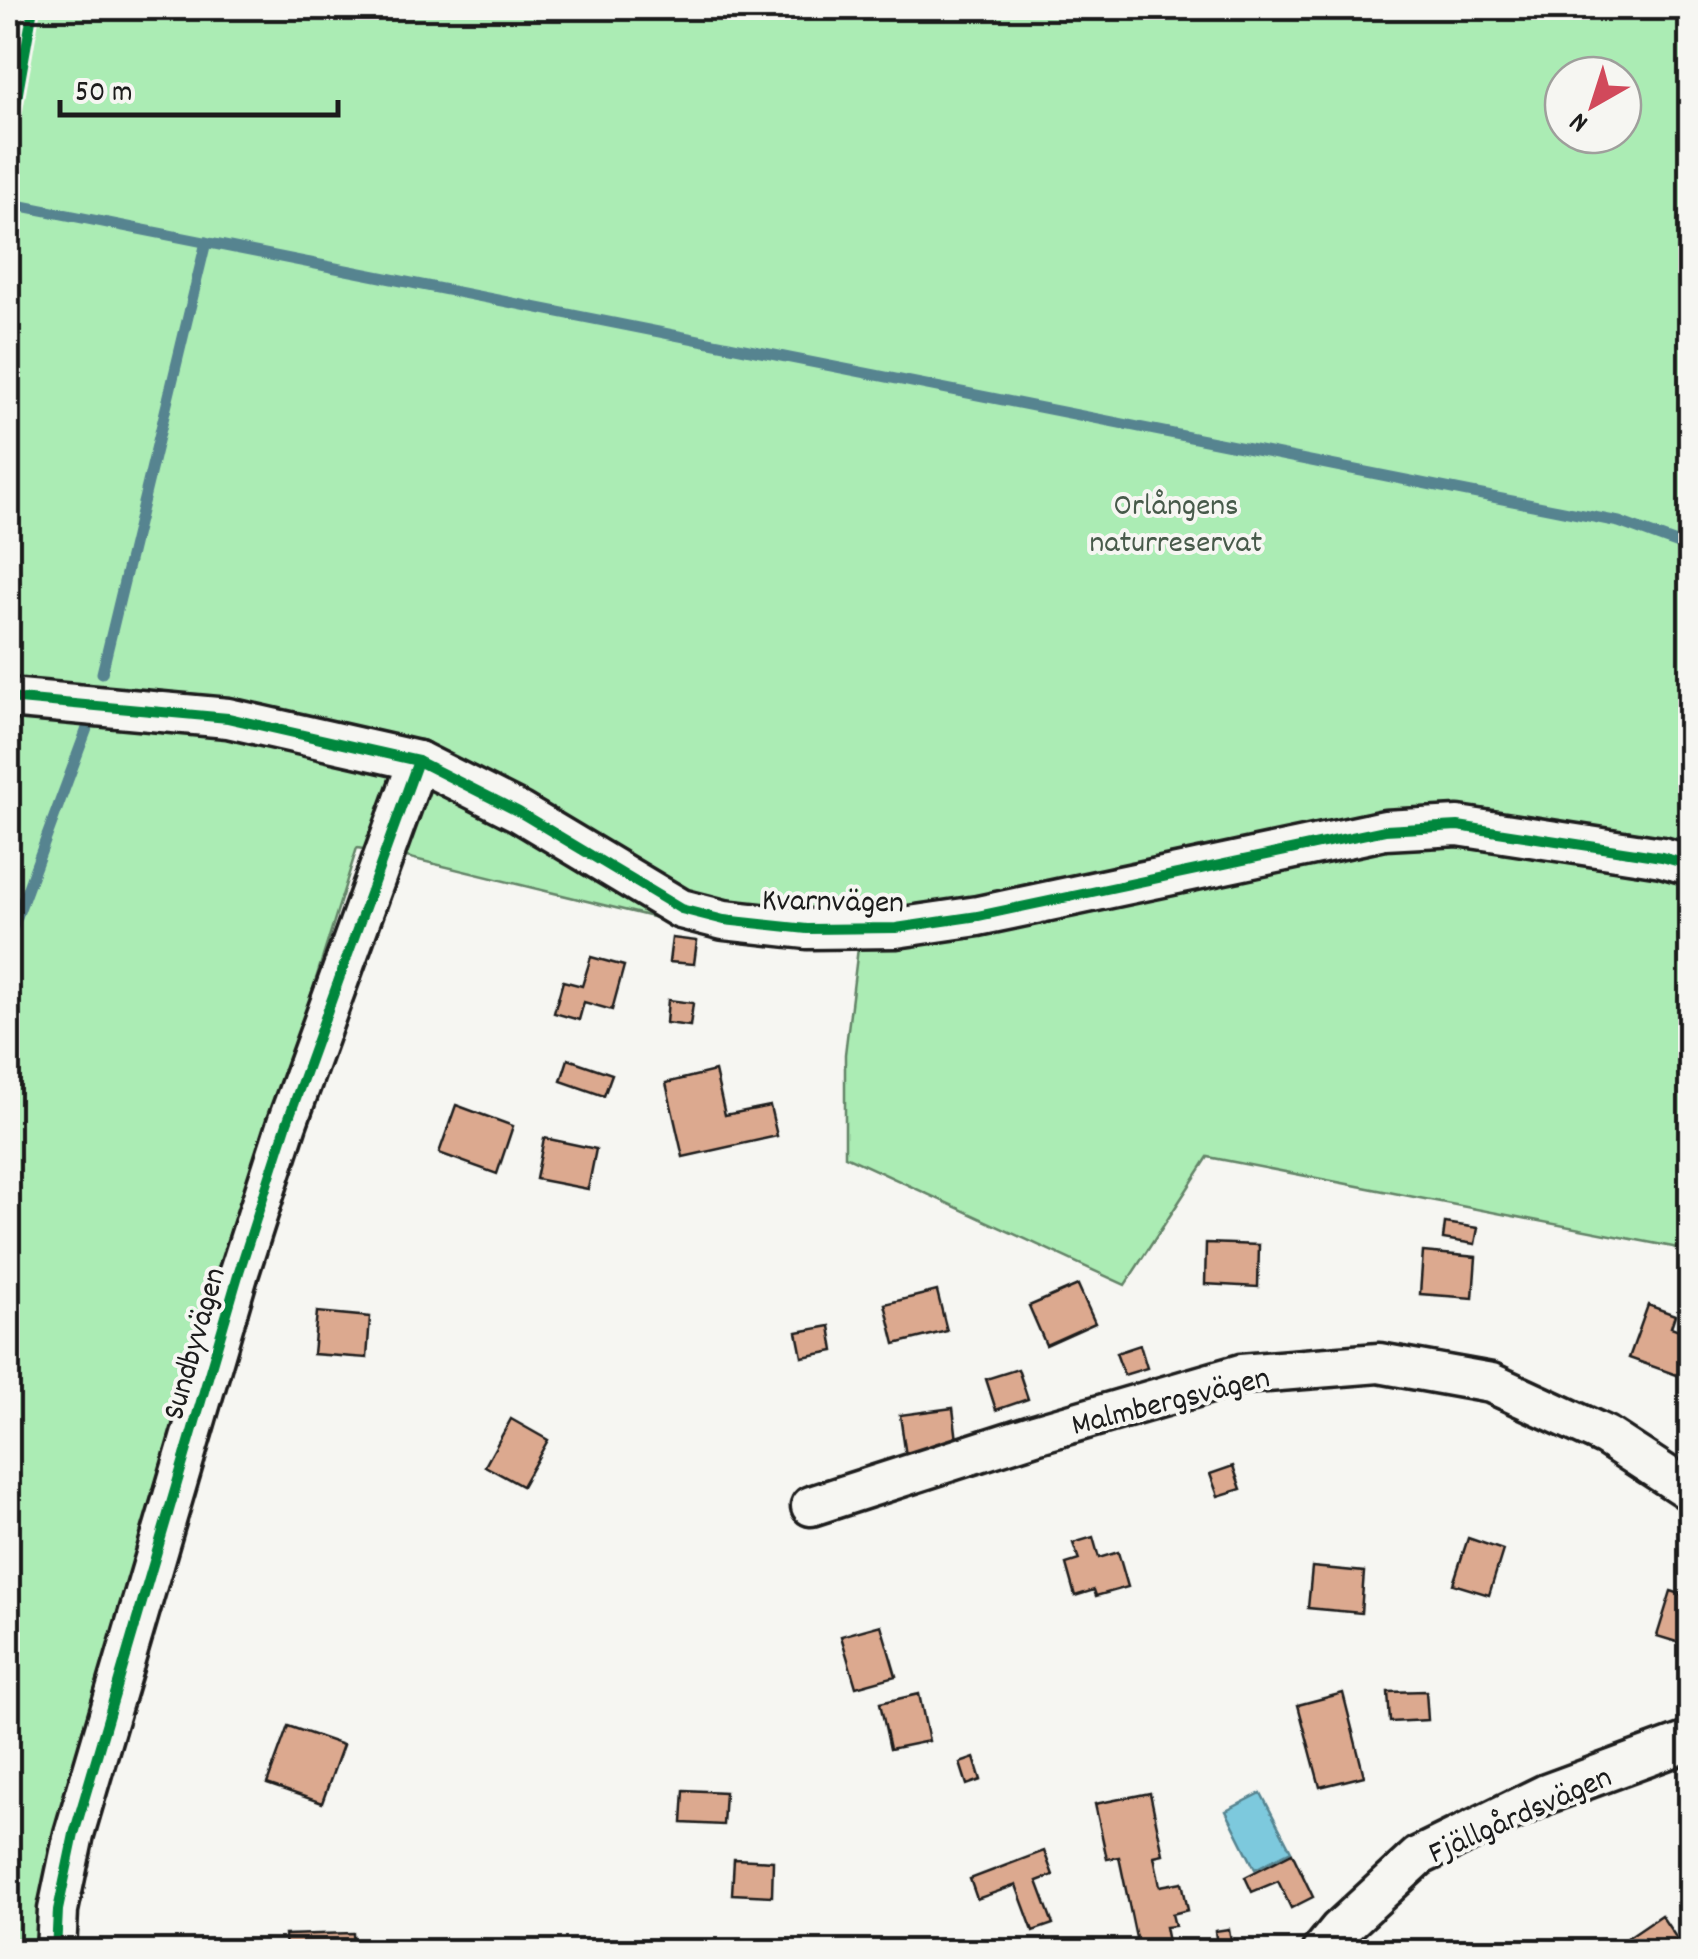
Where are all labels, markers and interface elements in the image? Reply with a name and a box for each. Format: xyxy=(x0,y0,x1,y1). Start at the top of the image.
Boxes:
scale bar xyxy=(60,55,338,117)
north arrow xyxy=(1543,55,1643,155)
text: 50 m xyxy=(75,73,133,116)
text: N xyxy=(1562,101,1598,140)
park label: Orlångens naturreservat xyxy=(1090,485,1263,568)
street label: Kvarnvägen xyxy=(762,880,904,928)
street label: Sundbyvägen xyxy=(153,1263,241,1426)
street label: Malmbergsvägen xyxy=(1067,1357,1275,1451)
street label: Fjällgårdsvägen xyxy=(1422,1757,1620,1879)

